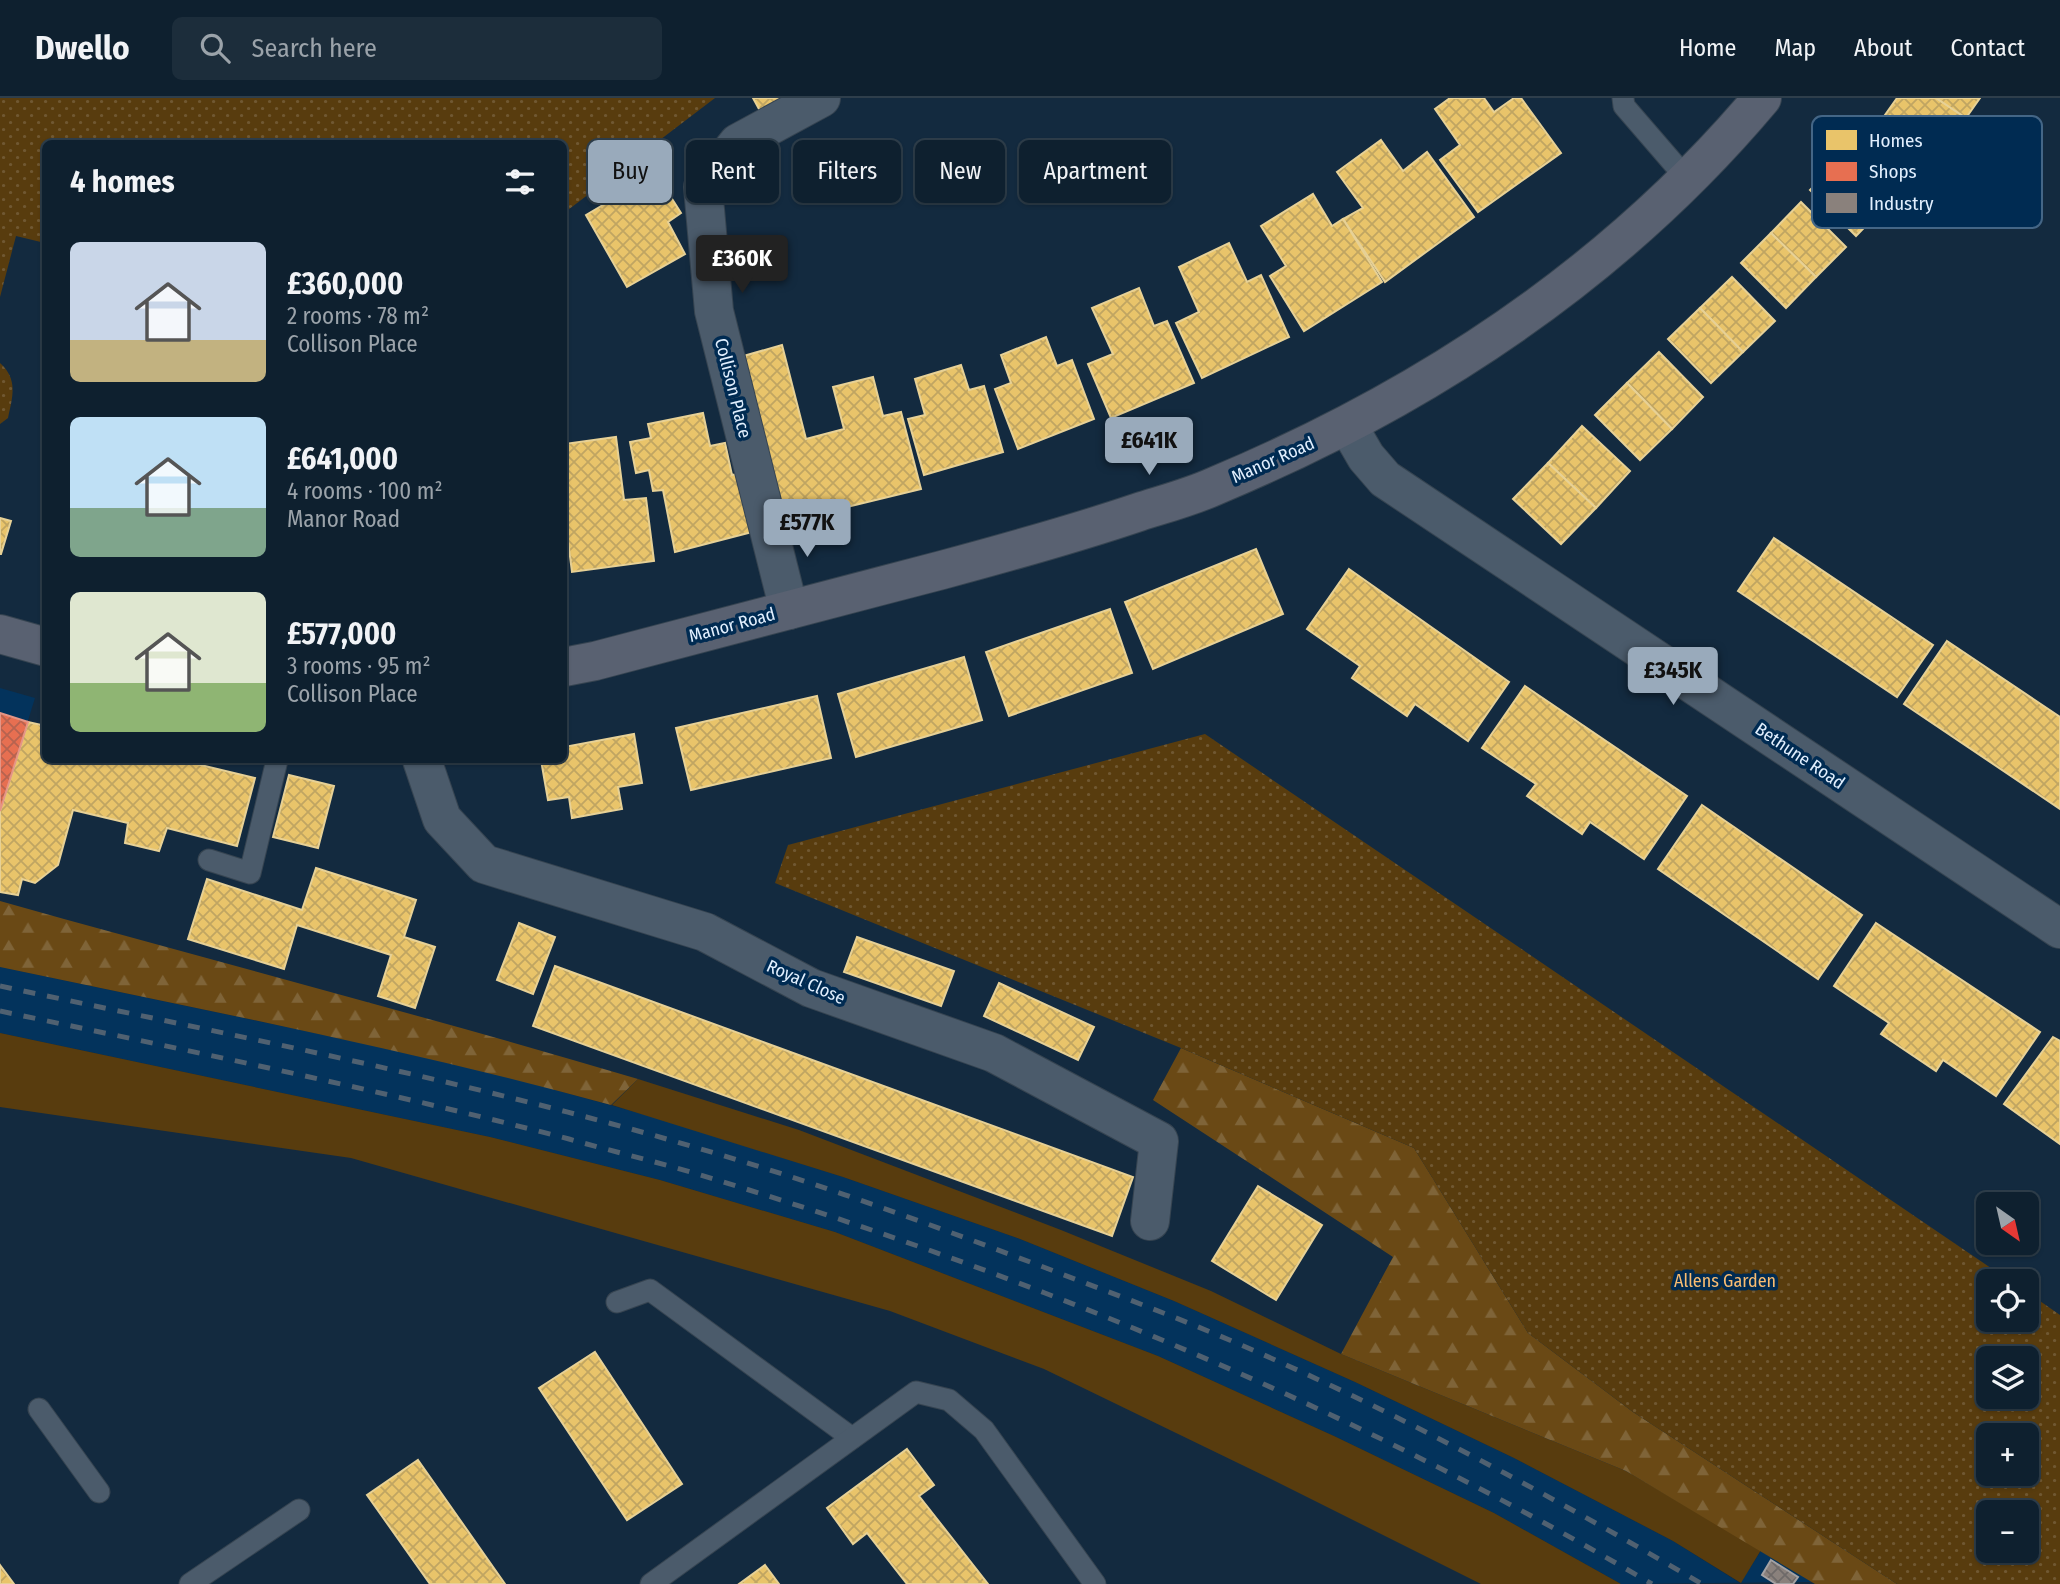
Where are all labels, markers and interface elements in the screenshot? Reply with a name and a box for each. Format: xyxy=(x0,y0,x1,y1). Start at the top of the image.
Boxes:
search box xyxy=(172,17,662,80)
text: Dwello xyxy=(35,28,130,68)
icon: search xyxy=(196,29,234,67)
text: Search here xyxy=(252,33,377,64)
text: Home xyxy=(1679,34,1736,62)
text: Map xyxy=(1774,34,1816,62)
text: About xyxy=(1854,34,1912,62)
text: Contact xyxy=(1950,34,2025,62)
legend xyxy=(1812,116,2042,228)
text: Homes xyxy=(1869,129,1923,152)
chip: Buy xyxy=(588,140,672,203)
chip: Rent xyxy=(686,140,779,203)
chip: Filters xyxy=(793,140,901,203)
chip: New xyxy=(915,140,1005,203)
chip: Apartment xyxy=(1019,140,1171,203)
text: Shops xyxy=(1869,160,1917,183)
icon: filters xyxy=(501,163,539,201)
text: 4 homes xyxy=(70,164,175,200)
text: Industry xyxy=(1869,192,1934,215)
pin: £360K xyxy=(693,236,791,295)
text: £360K xyxy=(712,244,772,272)
text: £360,000 xyxy=(287,266,404,302)
icon: home xyxy=(126,270,210,354)
text: 2 rooms · 78 m² xyxy=(287,302,429,330)
text: Collison Place xyxy=(287,330,418,358)
street label: Collison Place xyxy=(710,336,756,440)
pin: £641K xyxy=(1100,418,1198,477)
text: £641K xyxy=(1121,426,1177,454)
street label: Manor Road xyxy=(1228,432,1318,488)
text: £641,000 xyxy=(287,441,398,477)
icon: home xyxy=(126,445,210,529)
text: 4 rooms · 100 m² xyxy=(287,477,443,505)
pin: £577K xyxy=(758,500,856,559)
text: Manor Road xyxy=(287,505,400,533)
text: £577K xyxy=(780,508,834,536)
street label: Manor Road xyxy=(686,603,778,647)
text: £577,000 xyxy=(287,616,397,652)
icon: home xyxy=(126,620,210,704)
pin: £345K xyxy=(1624,648,1722,707)
text: 3 rooms · 95 m² xyxy=(287,652,431,680)
text: £345K xyxy=(1644,656,1702,684)
text: Collison Place xyxy=(287,680,418,708)
street label: Bethune Road xyxy=(1751,718,1849,794)
street label: Royal Close xyxy=(763,955,849,1009)
north arrow xyxy=(1976,1192,2039,1255)
map controls xyxy=(1976,1192,2039,1563)
button: locate xyxy=(1976,1269,2039,1332)
park label: Allens Garden xyxy=(1674,1270,1776,1292)
button: layers xyxy=(1976,1346,2039,1409)
button: + xyxy=(1976,1423,2039,1486)
button: − xyxy=(1976,1500,2039,1563)

